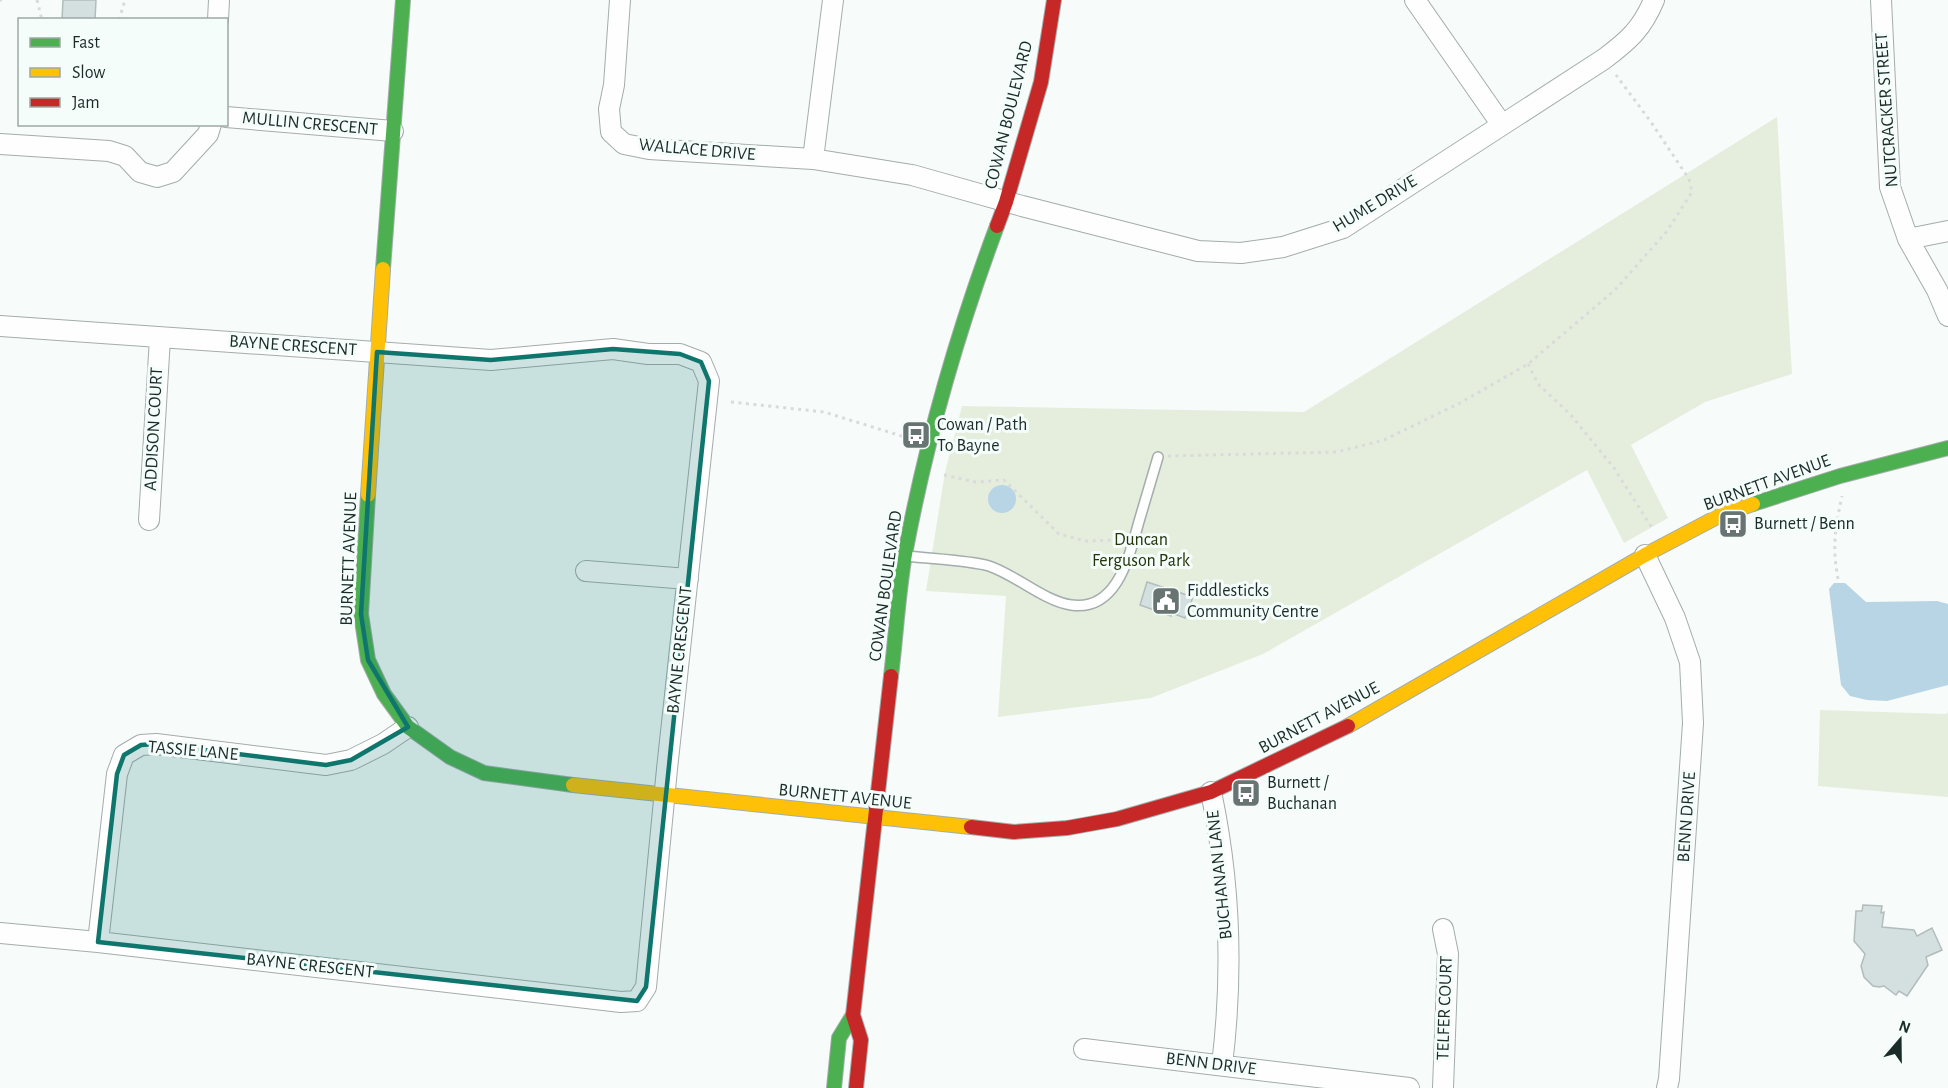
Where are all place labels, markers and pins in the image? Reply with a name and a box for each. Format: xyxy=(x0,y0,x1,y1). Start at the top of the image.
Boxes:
place label: Cowan / Path To Bayne xyxy=(937,416,1027,455)
bus stop icon: Cowan / Path To Bayne xyxy=(900,419,932,451)
bus stop icon: Burnett / Benn xyxy=(1717,508,1749,540)
place label: Burnett / Benn xyxy=(1754,515,1855,533)
place label: Fiddlesticks Community Centre xyxy=(1187,582,1319,621)
public building icon: Fiddlesticks Community Centre xyxy=(1150,585,1182,617)
place label: Burnett / Buchanan xyxy=(1267,774,1337,813)
bus stop icon: Burnett / Buchanan xyxy=(1230,777,1262,809)

